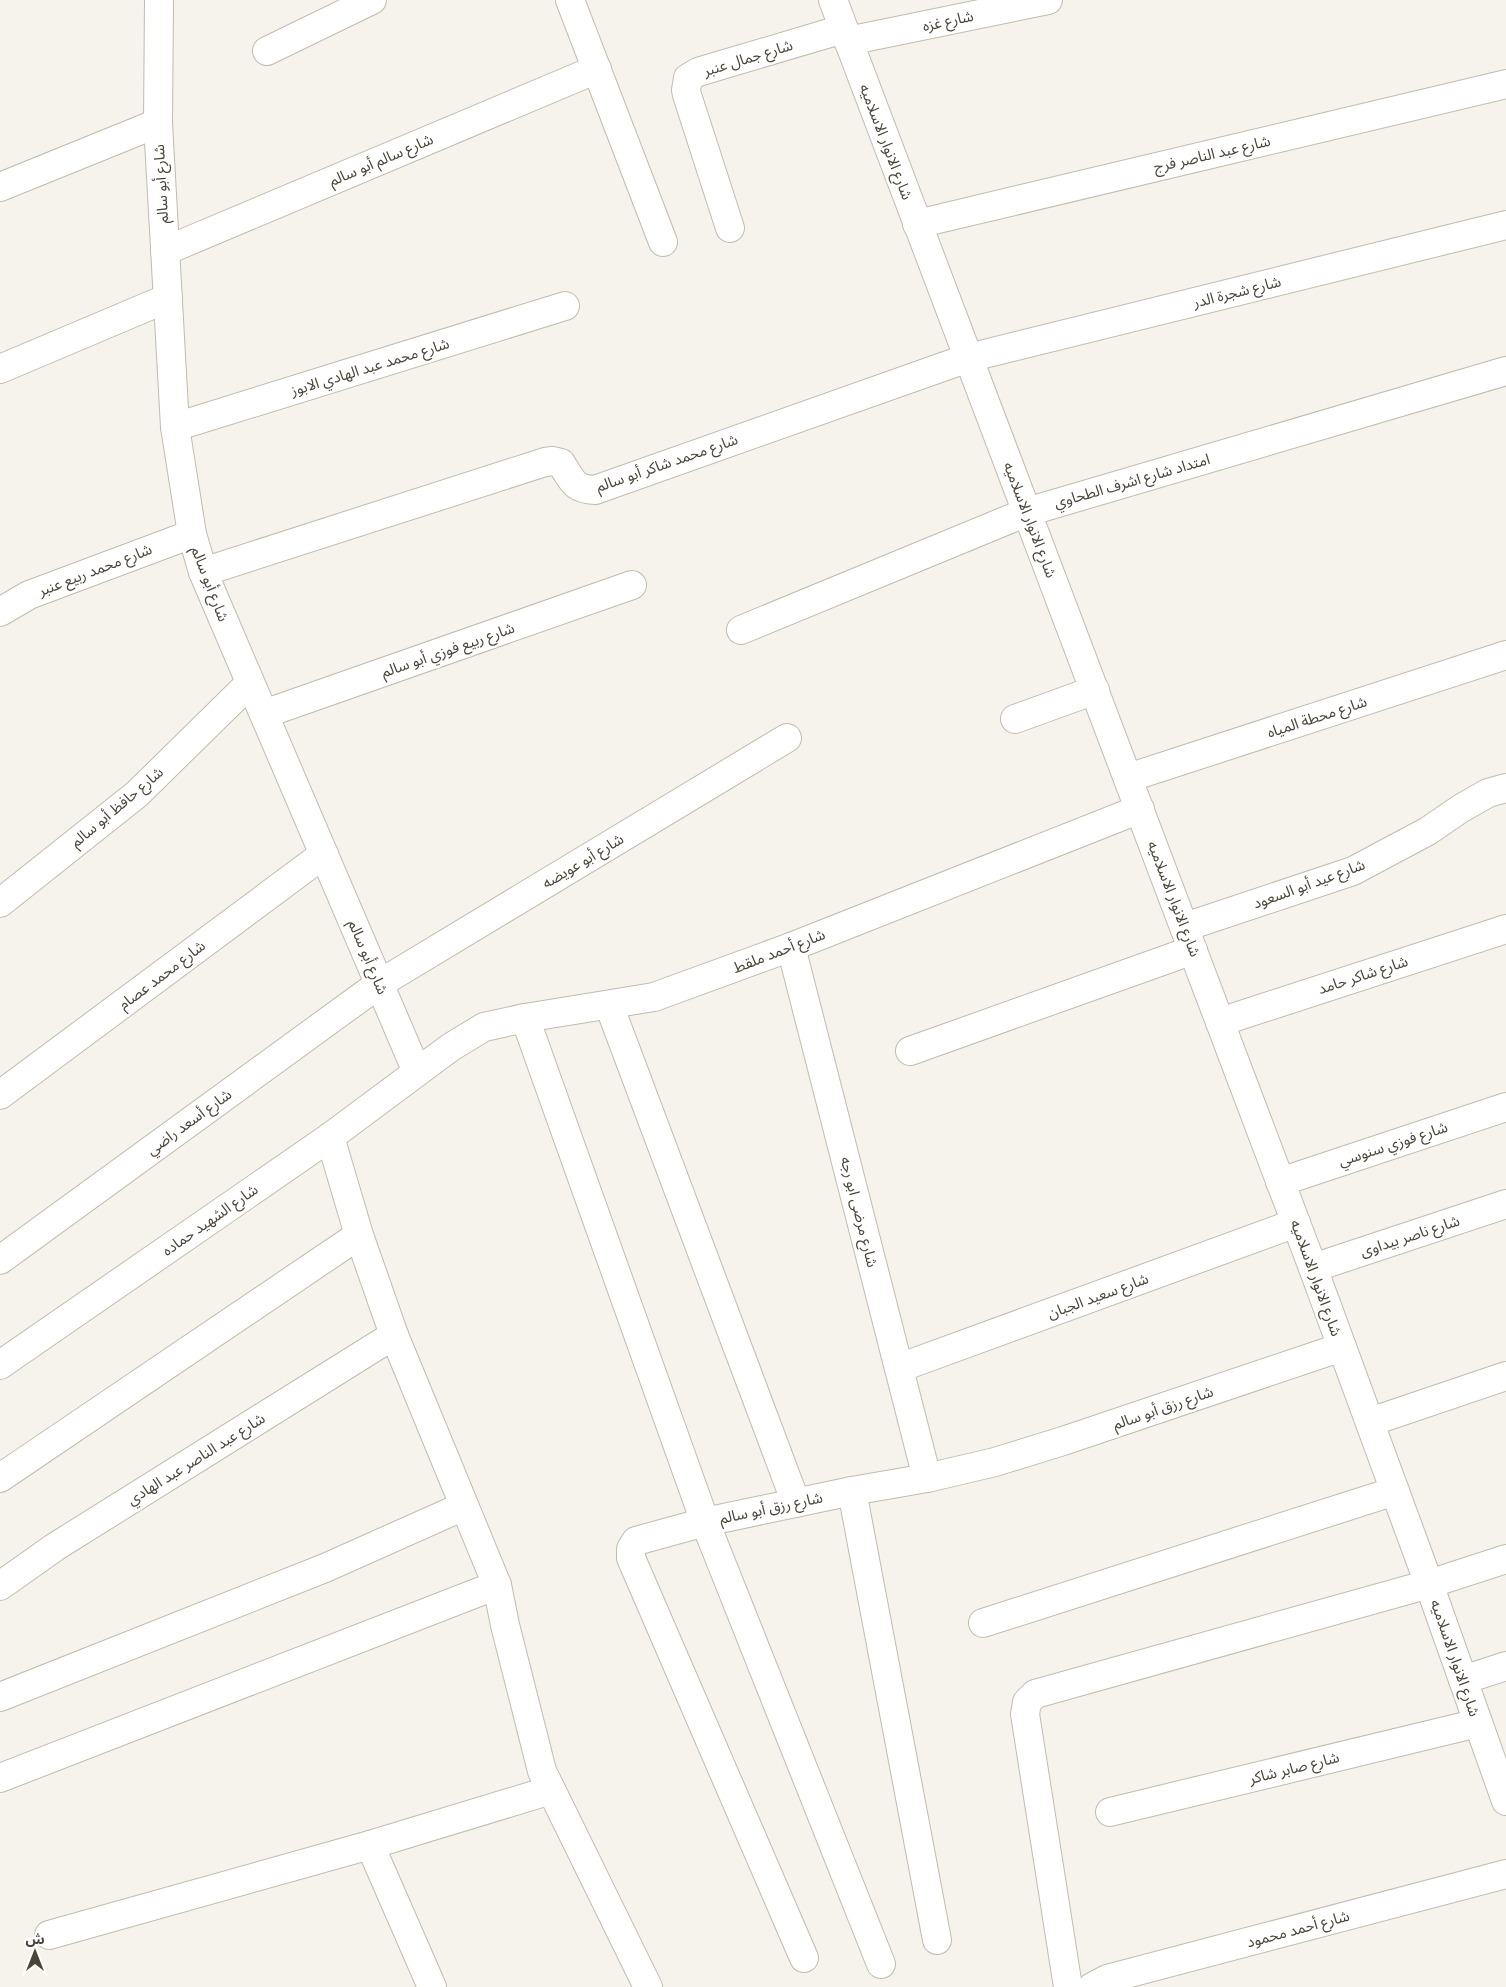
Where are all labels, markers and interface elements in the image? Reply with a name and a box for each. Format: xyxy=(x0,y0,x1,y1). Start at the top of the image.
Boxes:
street label: شارع غزه xyxy=(921,8,976,38)
street label: شارع جمال عنبر xyxy=(701,37,796,83)
street label: شارع الانوار الاسلاميه xyxy=(853,82,916,204)
street label: شارع سالم أبو سالم xyxy=(326,130,437,193)
street label: شارع عبد الناصر فرج xyxy=(1152,133,1273,179)
street label: شارع أبو سالم xyxy=(150,144,175,224)
street label: شارع شجرة الدر xyxy=(1190,273,1284,315)
street label: شارع محمد عبد الهادي الابوز xyxy=(288,335,453,403)
street label: شارع محمد شاكر أبو سالم xyxy=(594,430,741,499)
street label: امتداد شارع اشرف الطحاوي xyxy=(1052,451,1213,515)
street label: شارع الانوار الاسلاميه xyxy=(997,460,1060,582)
street label: شارع محمد ربيع عنبر xyxy=(35,541,156,603)
street label: شارع أبو سالم xyxy=(185,544,233,626)
street label: شارع ربيع فوزي أبو سالم xyxy=(379,619,518,684)
street label: شارع محطة المياه xyxy=(1265,693,1370,744)
street label: شارع حافظ أبو سالم xyxy=(67,763,169,853)
street label: شارع أبو عويضه xyxy=(539,830,629,895)
street label: شارع الانوار الاسلاميه xyxy=(1141,839,1204,961)
street label: شارع عيد أبو السعود xyxy=(1251,855,1369,915)
street label: شارع أبو سالم xyxy=(341,917,392,998)
street label: شارع أحمد ملقط xyxy=(730,925,829,980)
street label: شارع محمد عصام xyxy=(116,937,211,1016)
street label: شارع شاكر حامد xyxy=(1316,953,1411,1001)
street label: شارع أسعد راضي xyxy=(143,1085,237,1161)
street label: شارع فوزي سنوسي xyxy=(1336,1119,1451,1173)
street label: شارع مرضى ابو رجه xyxy=(834,1155,881,1270)
street label: شارع الشهيد حماده xyxy=(159,1181,263,1262)
street label: شارع ناصر بيداوى xyxy=(1358,1212,1463,1263)
street label: شارع الانوار الاسلاميه xyxy=(1284,1218,1345,1340)
street label: شارع سعيد الجبان xyxy=(1045,1270,1152,1325)
street label: شارع رزق أبو سالم xyxy=(1110,1382,1217,1436)
street label: شارع عبد الناصر عبد الهادي xyxy=(124,1410,270,1511)
street label: شارع رزق أبو سالم xyxy=(718,1488,825,1531)
street label: شارع الانوار الاسلاميه xyxy=(1424,1597,1483,1720)
street label: شارع صابر شاكر xyxy=(1246,1749,1342,1791)
street label: شارع أحمد محمود xyxy=(1245,1907,1352,1954)
north arrow xyxy=(10,1927,60,1977)
text: ش xyxy=(25,1932,45,1949)

